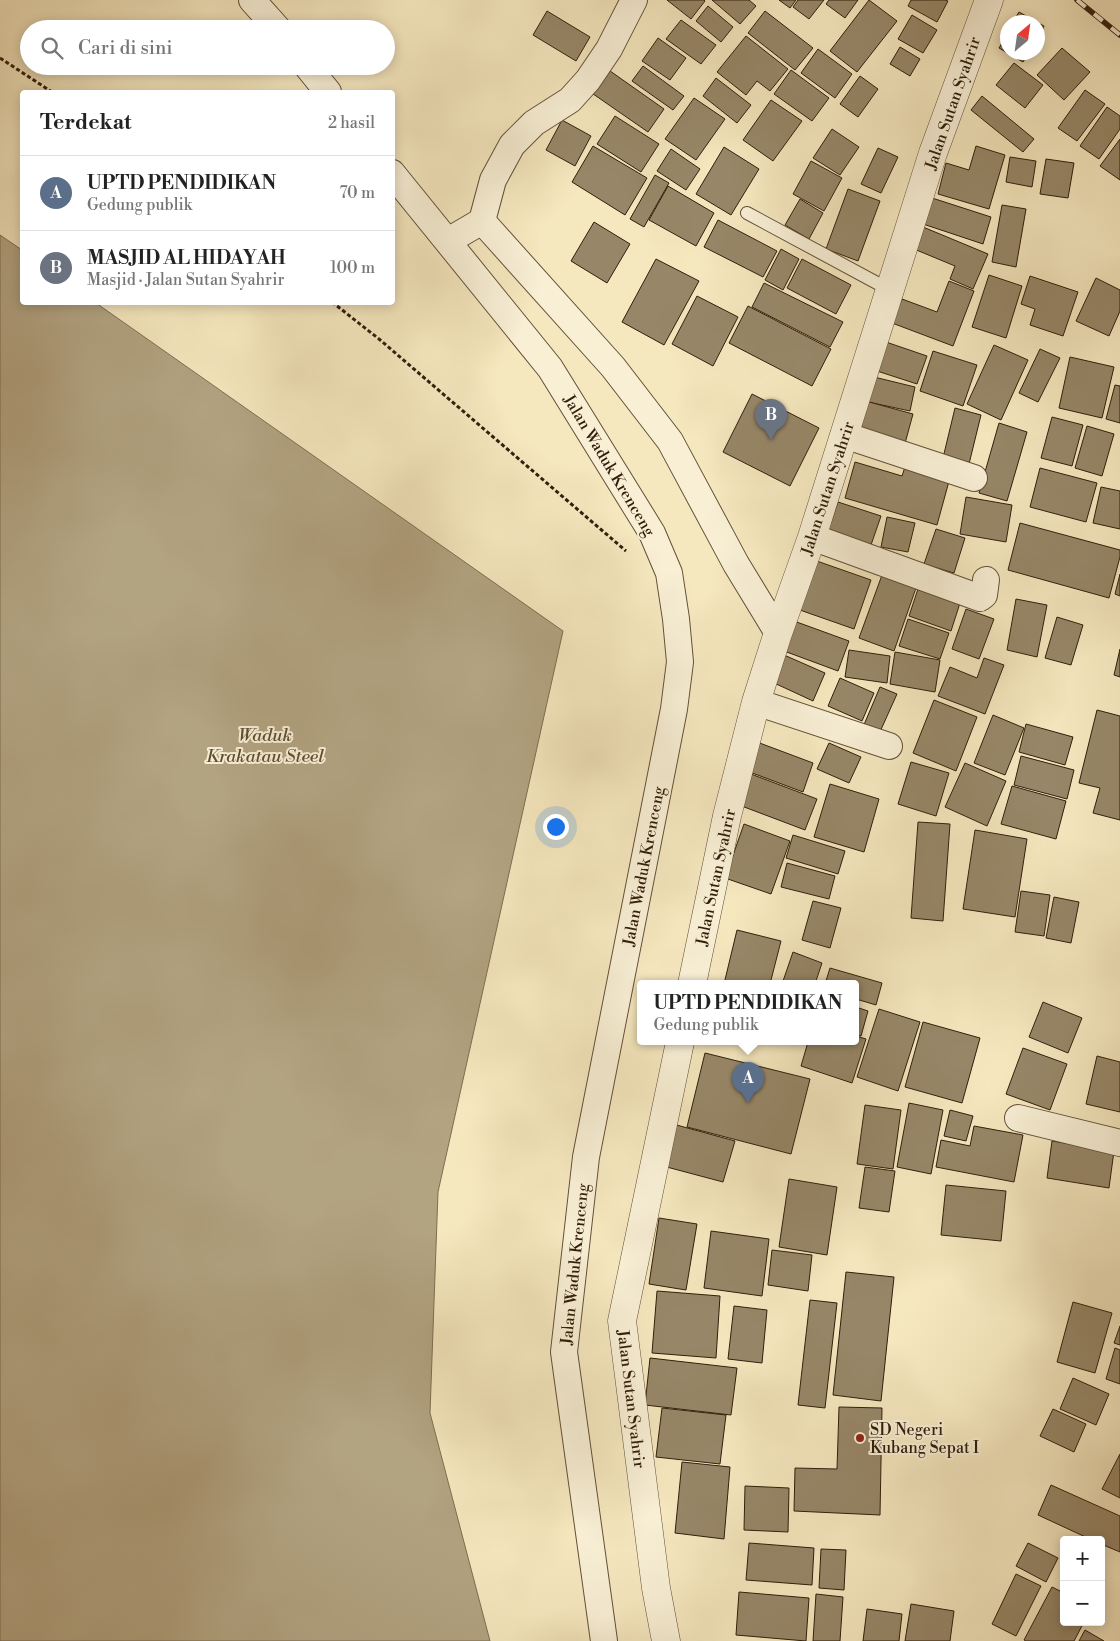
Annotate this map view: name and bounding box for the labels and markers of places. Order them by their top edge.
pin: B [755,399,787,440]
pin: A [732,1062,764,1103]
place label: SD Negeri Kubang Sepat I [870,1420,979,1458]
marker: SD Negeri Kubang Sepat I [854,1432,866,1444]

